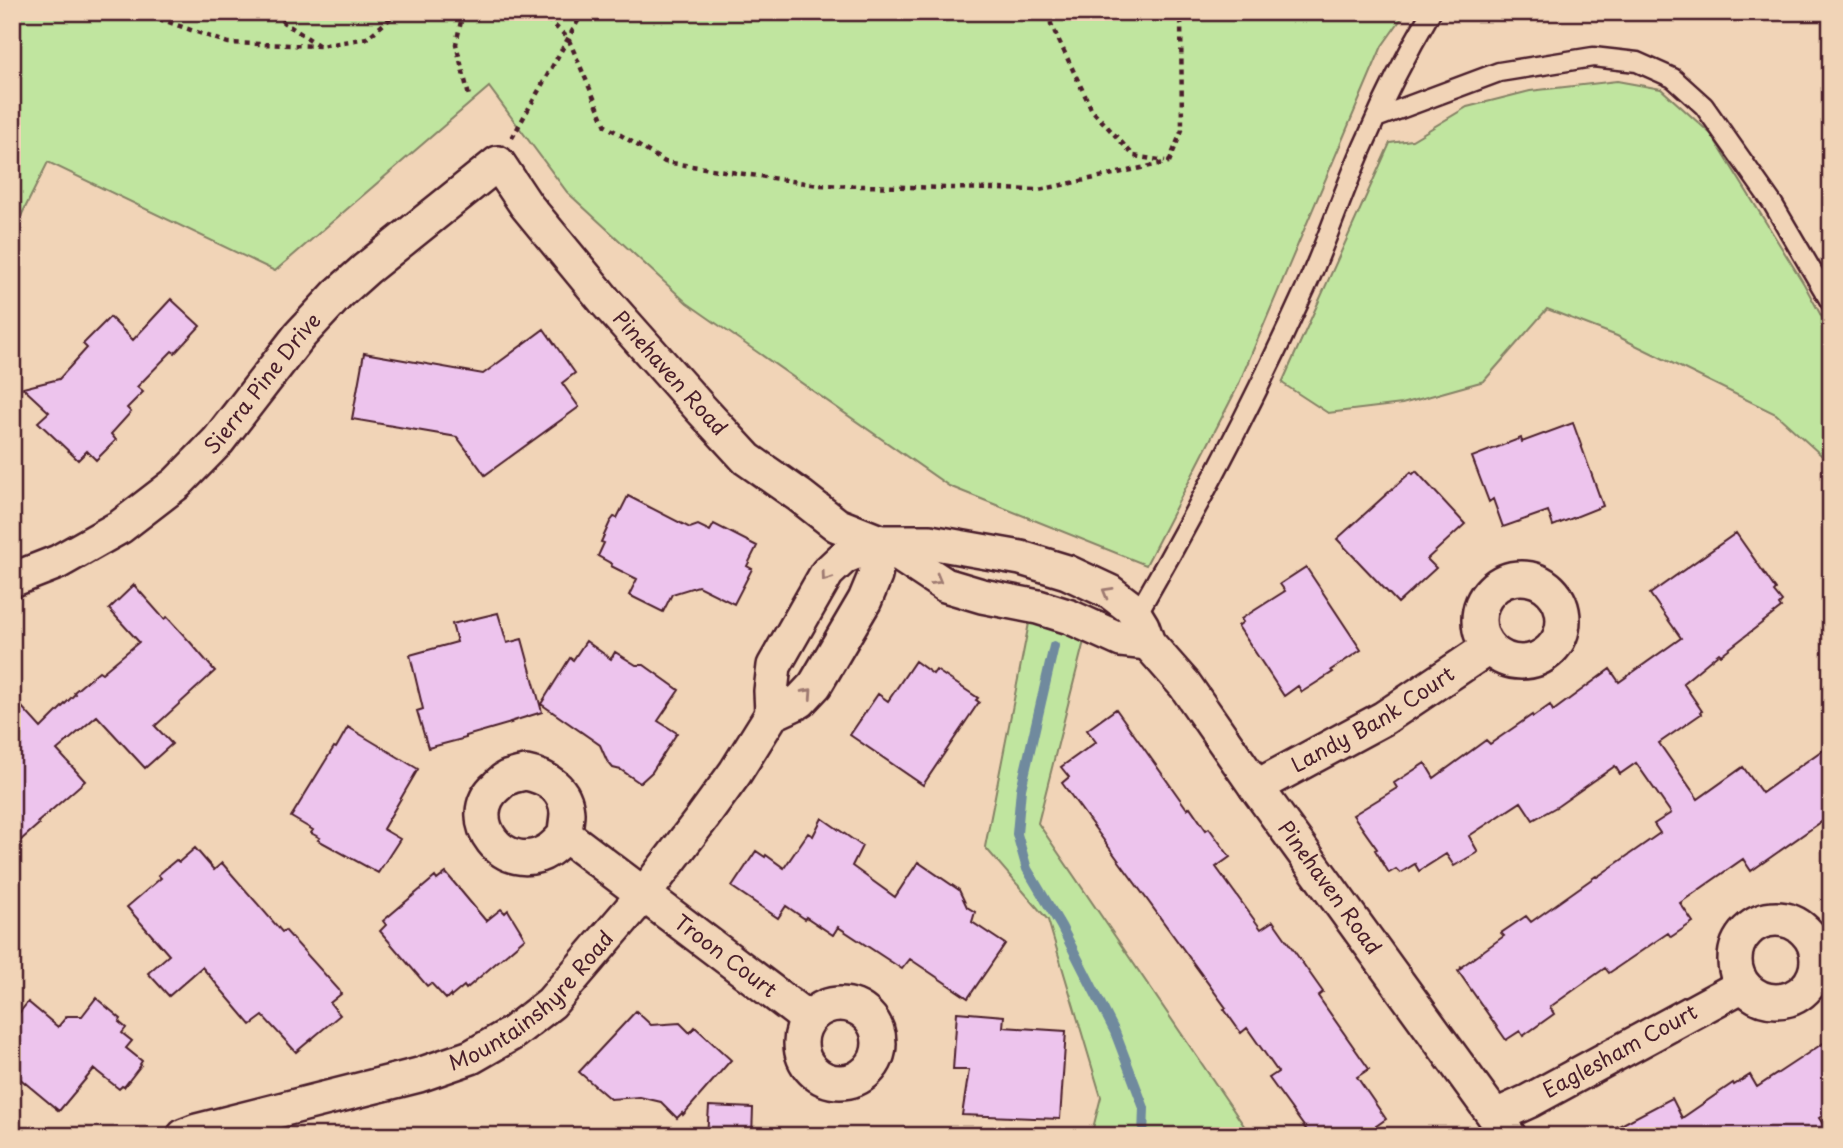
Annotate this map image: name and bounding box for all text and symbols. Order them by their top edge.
street label: Pinehaven Road [606,302,736,442]
street label: Sierra Pine Drive [195,304,327,461]
one-way arrow [822,569,834,582]
one-way arrow [930,572,943,585]
one-way arrow [1102,587,1115,600]
street label: Landy Bank Court [1285,657,1460,779]
one-way arrow [799,688,812,701]
street label: Pinehaven Road [1271,813,1390,960]
street label: Troon Court [668,905,785,1004]
street label: Mountainshyre Road [444,923,620,1078]
street label: Eaglesham Court [1536,995,1702,1105]

